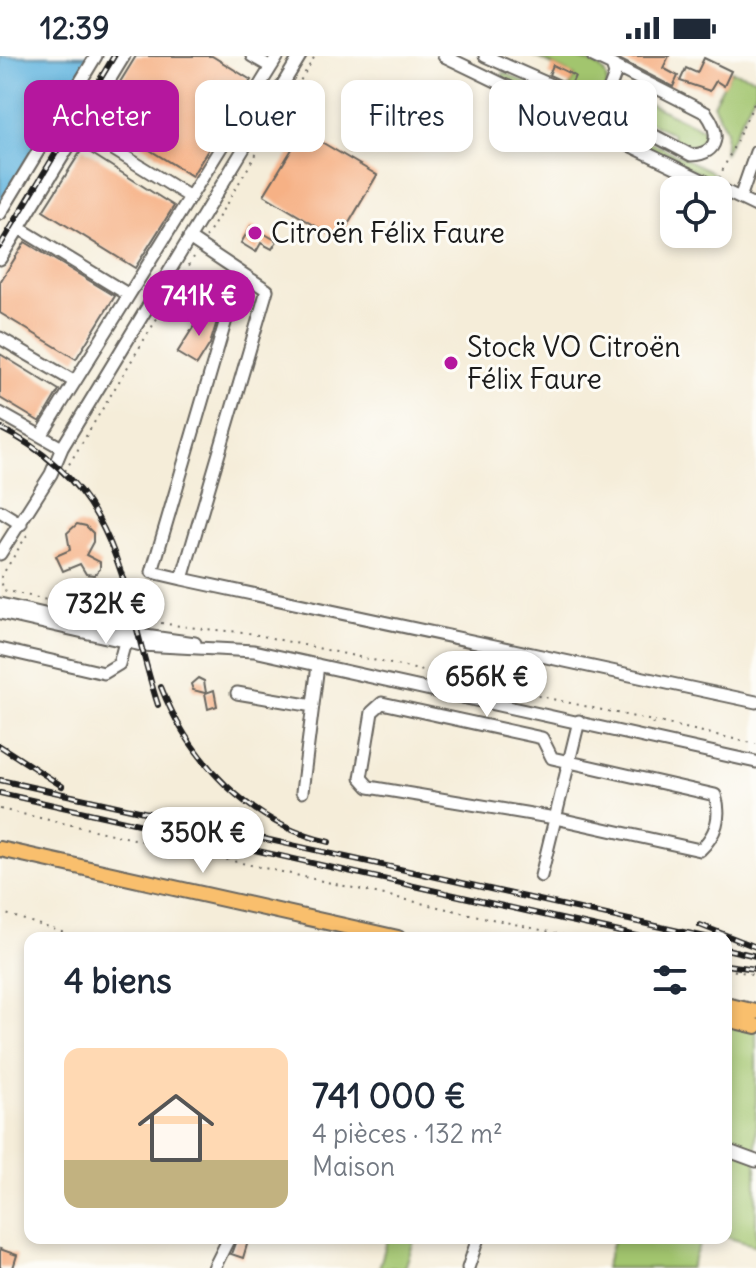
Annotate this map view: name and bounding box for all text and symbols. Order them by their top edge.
text: 12:39 [40,9,109,47]
chip: Acheter [24,80,179,152]
chip: Louer [195,80,325,152]
chip: Filtres [341,80,473,152]
chip: Nouveau [489,80,657,152]
map controls [660,176,732,248]
button: locate [660,176,732,248]
place label: Citroën Félix Faure [271,215,505,251]
marker: Citroën Félix Faure [246,224,264,242]
pin: 741K € [134,270,264,338]
text: 741K € [161,279,237,312]
place label: Stock VO Citroën Félix Faure [467,329,680,397]
marker: Stock VO Citroën Félix Faure [442,354,460,372]
pin: 732K € [41,578,171,646]
text: 732K € [66,587,146,620]
pin: 656K € [422,651,552,719]
text: 656K € [445,660,529,693]
pin: 350K € [138,807,268,875]
text: 350K € [160,816,246,849]
icon: filters [648,958,692,1002]
text: 4 biens [64,959,172,1002]
text: 741 000 € [312,1074,466,1117]
icon: home [128,1080,224,1176]
text: 4 pièces · 132 m² [312,1117,503,1150]
text: Maison [312,1150,395,1183]

